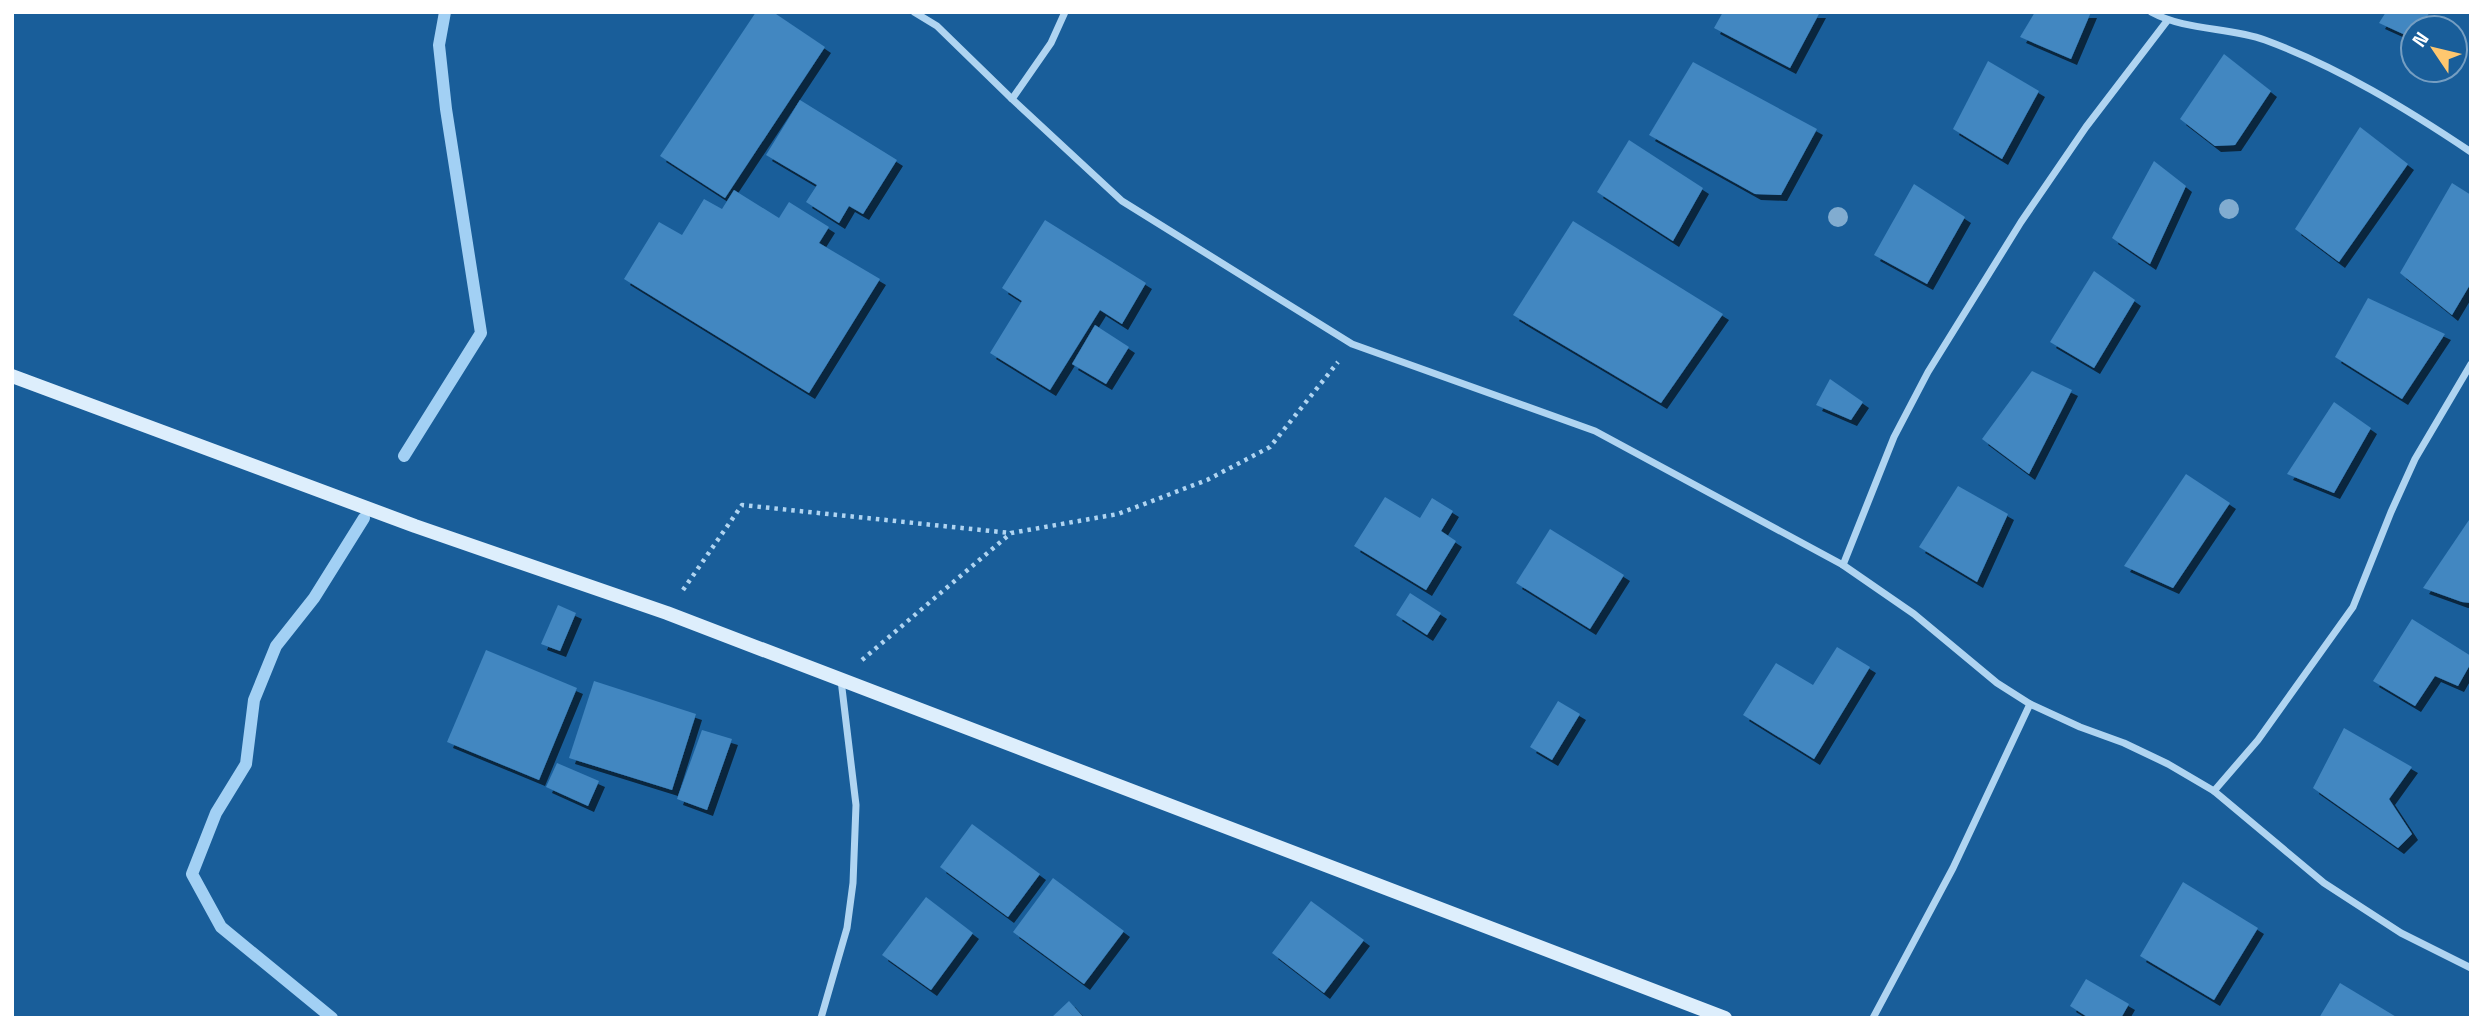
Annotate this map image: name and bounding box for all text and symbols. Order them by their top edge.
north arrow [2399,14,2469,84]
text: N [2407,27,2434,52]

